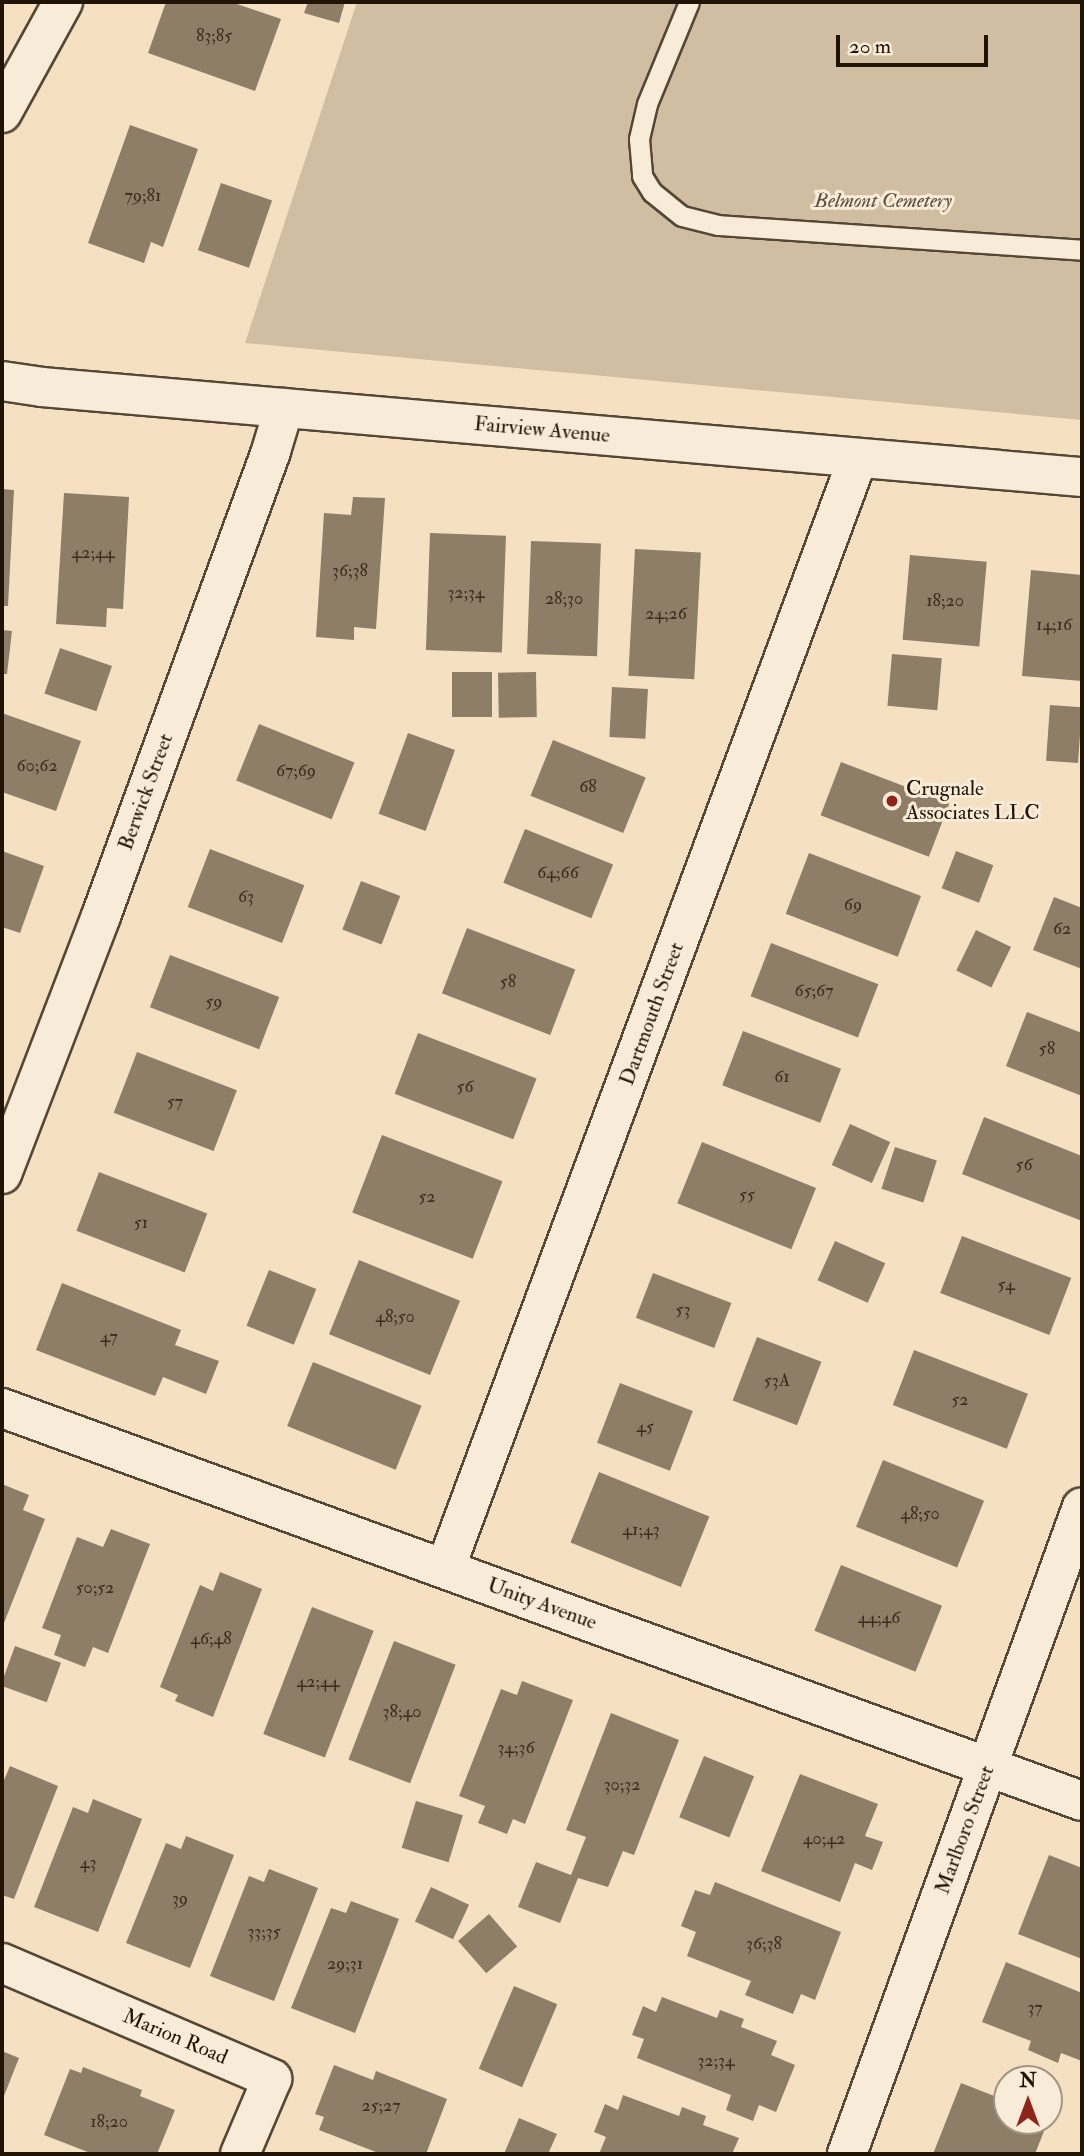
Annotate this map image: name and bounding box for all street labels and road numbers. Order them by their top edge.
street label: Fairview Avenue [473,412,611,448]
street label: Berwick Street [113,730,179,854]
street label: Dartmouth Street [614,939,690,1089]
street label: Unity Avenue [484,1573,600,1635]
street label: Marlboro Street [930,1762,1000,1898]
street label: Marion Road [119,2004,231,2070]

